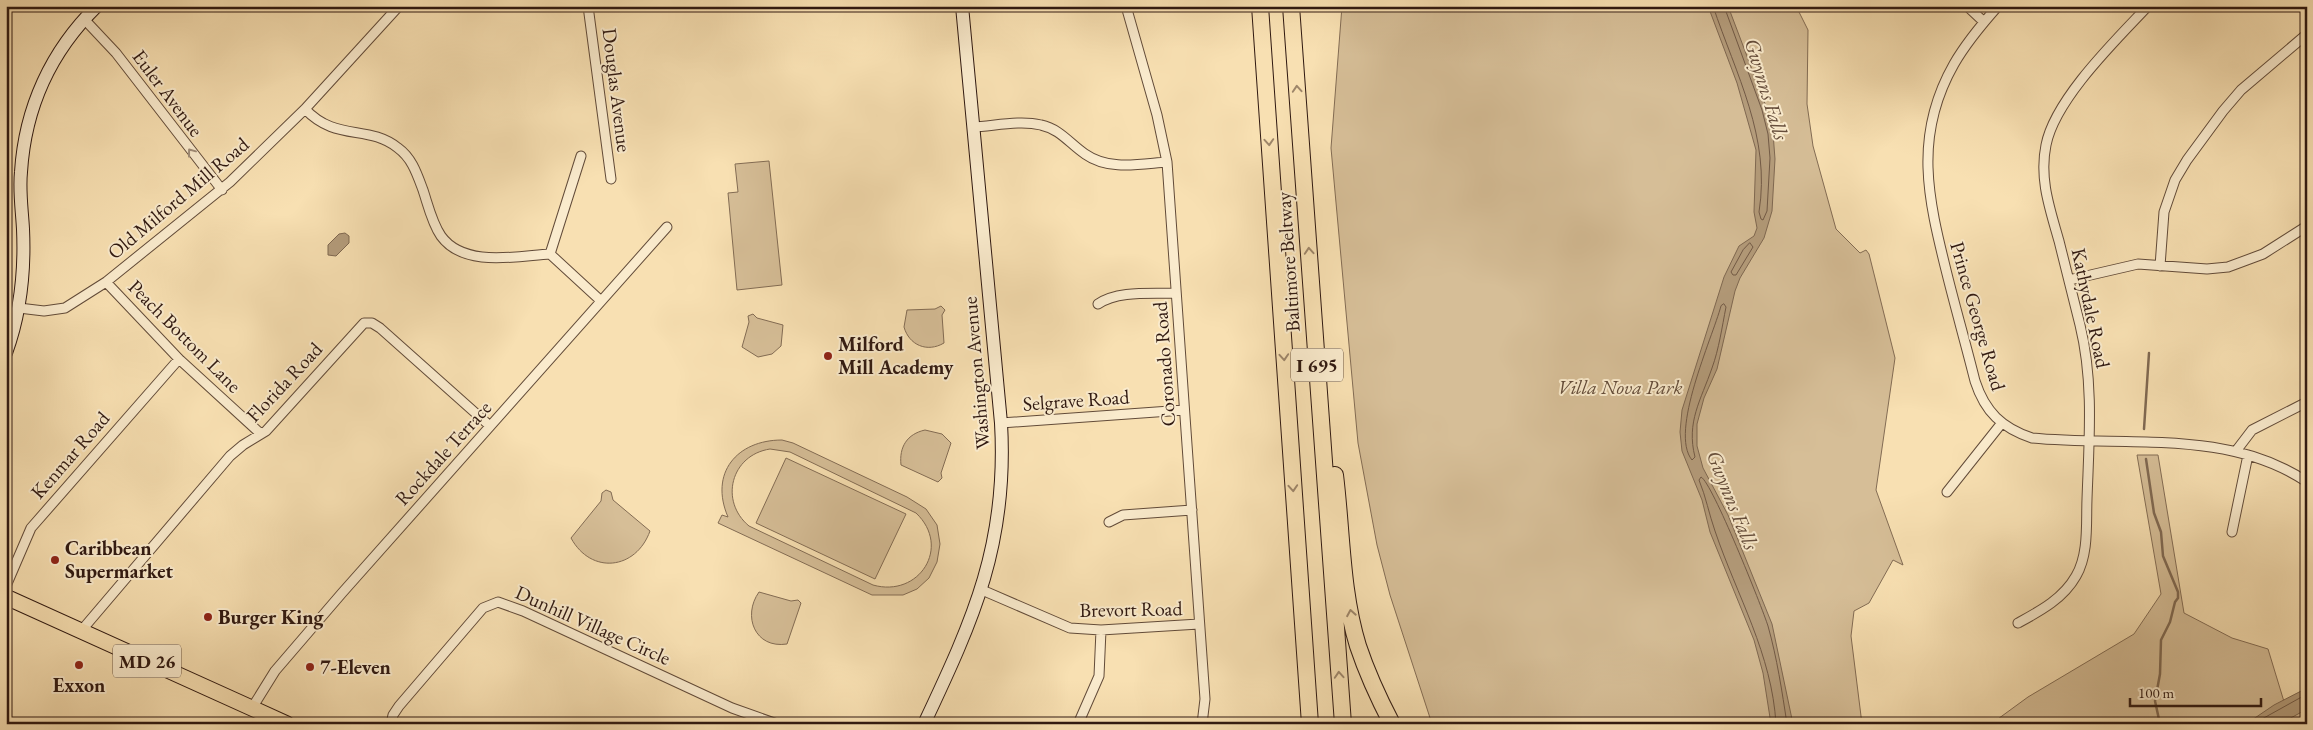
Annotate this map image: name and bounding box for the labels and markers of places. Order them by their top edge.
place label: Milford Mill Academy [838,331,954,380]
marker: Milford Mill Academy [822,350,834,362]
place label: Caribbean Supermarket [65,535,174,584]
marker: Caribbean Supermarket [49,554,61,566]
place label: Burger King [218,604,324,630]
marker: Burger King [202,611,214,623]
place label: 7-Eleven [320,654,391,680]
marker: Exxon [73,659,85,671]
marker: 7-Eleven [304,661,316,673]
place label: Exxon [53,672,105,698]

